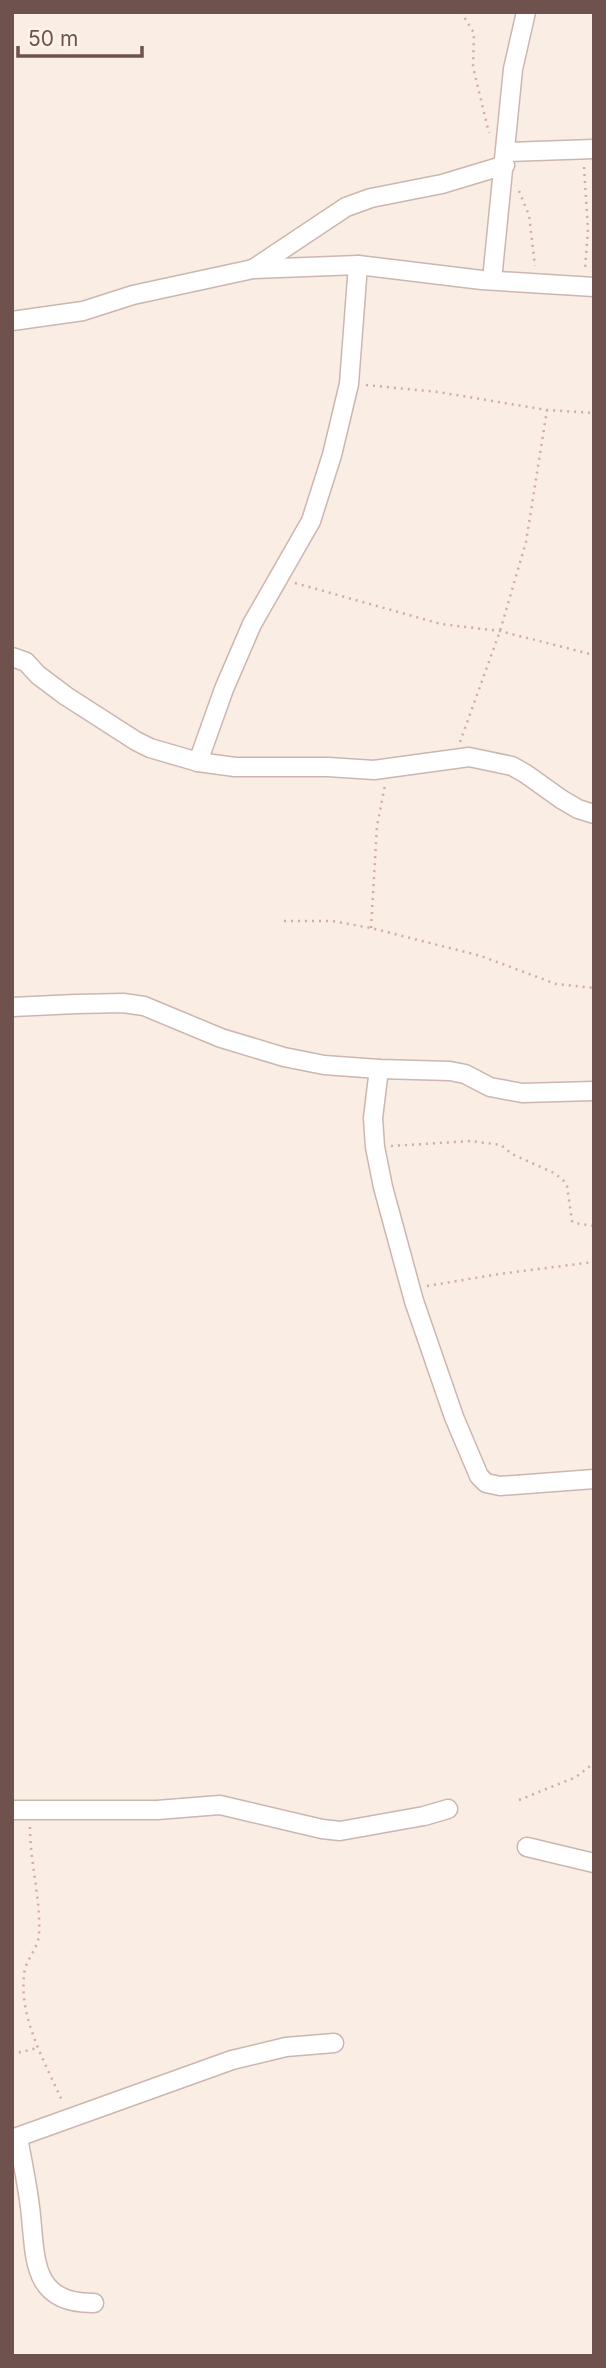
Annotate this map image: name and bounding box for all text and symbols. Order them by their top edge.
scale bar [18,14,142,58]
text: 50 m [28,26,78,51]

